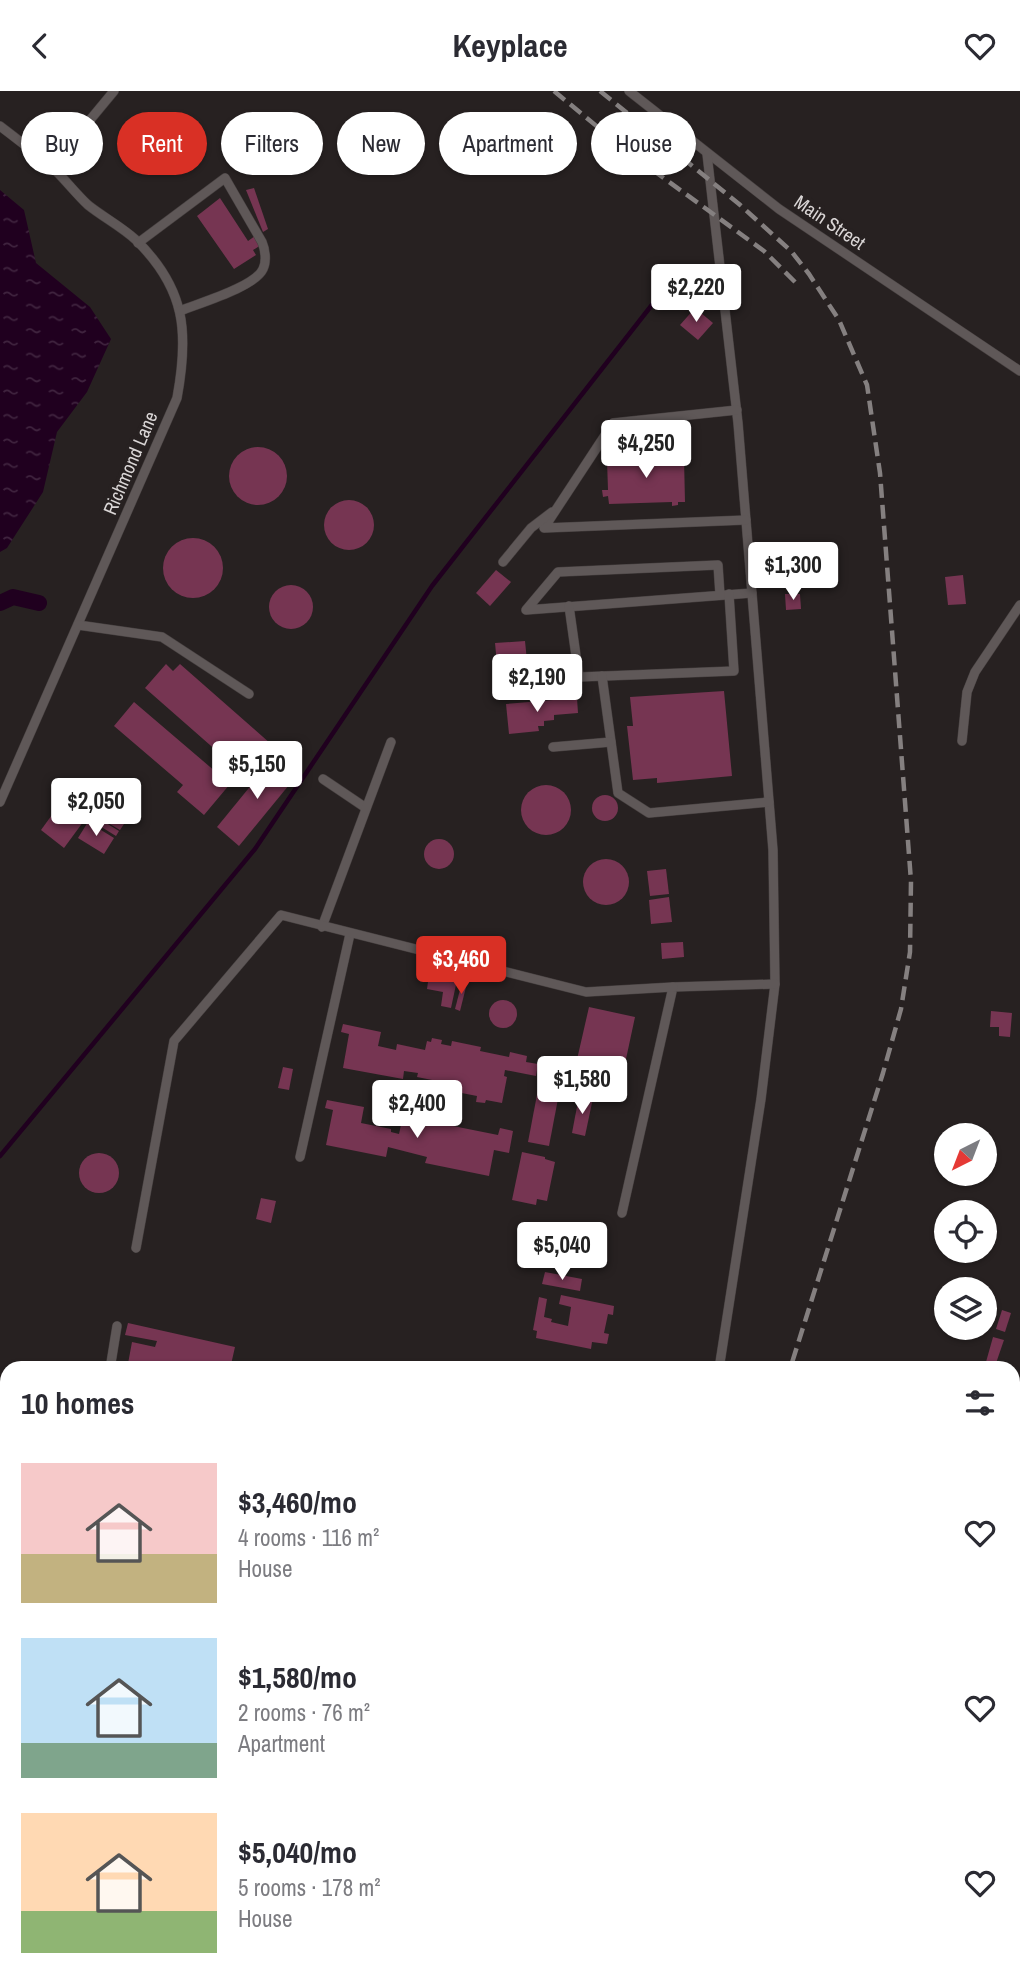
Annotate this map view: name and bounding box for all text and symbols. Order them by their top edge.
text: Keyplace [452,24,568,67]
icon: back [21,27,59,65]
icon: heart [961,27,999,65]
chip: Buy [21,112,103,175]
chip: Rent [117,112,207,175]
chip: Filters [221,112,323,175]
chip: New [337,112,425,175]
chip: Apartment [439,112,577,175]
chip: House [591,112,696,175]
street label: Main Street [789,189,871,256]
pin: $2,220 [639,265,753,324]
text: $2,220 [667,271,725,302]
street label: Richmond Lane [97,407,163,519]
pin: $4,250 [589,421,703,480]
text: $4,250 [617,427,675,458]
pin: $1,300 [736,543,850,602]
text: $1,300 [764,549,822,580]
pin: $2,190 [480,655,594,714]
text: $2,190 [508,661,566,692]
pin: $5,150 [200,741,314,801]
text: $5,150 [228,748,286,779]
pin: $2,050 [39,779,153,838]
text: $2,050 [67,785,125,816]
pin: $3,460 [404,937,518,996]
text: $3,460 [432,943,490,974]
pin: $1,580 [525,1056,639,1116]
text: $1,580 [553,1063,611,1094]
pin: $2,400 [360,1081,474,1140]
text: $2,400 [388,1087,446,1118]
north arrow [934,1123,998,1187]
map controls [934,1123,997,1340]
button: locate [934,1200,997,1263]
pin: $5,040 [505,1223,619,1282]
text: $5,040 [533,1229,591,1260]
button: layers [934,1277,997,1340]
text: 10 homes [21,1383,135,1423]
icon: filters [961,1384,999,1422]
text: $3,460/mo [238,1482,357,1522]
icon: home [77,1491,161,1575]
icon: heart [961,1514,999,1552]
text: 4 rooms · 116 m² [238,1522,379,1553]
text: House [238,1553,293,1584]
text: $1,580/mo [238,1657,357,1697]
icon: home [77,1666,161,1750]
icon: heart [961,1689,999,1727]
text: 2 rooms · 76 m² [238,1697,370,1728]
text: Apartment [238,1728,325,1759]
text: $5,040/mo [238,1832,357,1872]
icon: home [77,1841,161,1925]
icon: heart [961,1864,999,1902]
text: 5 rooms · 178 m² [238,1872,381,1903]
text: House [238,1903,293,1934]

